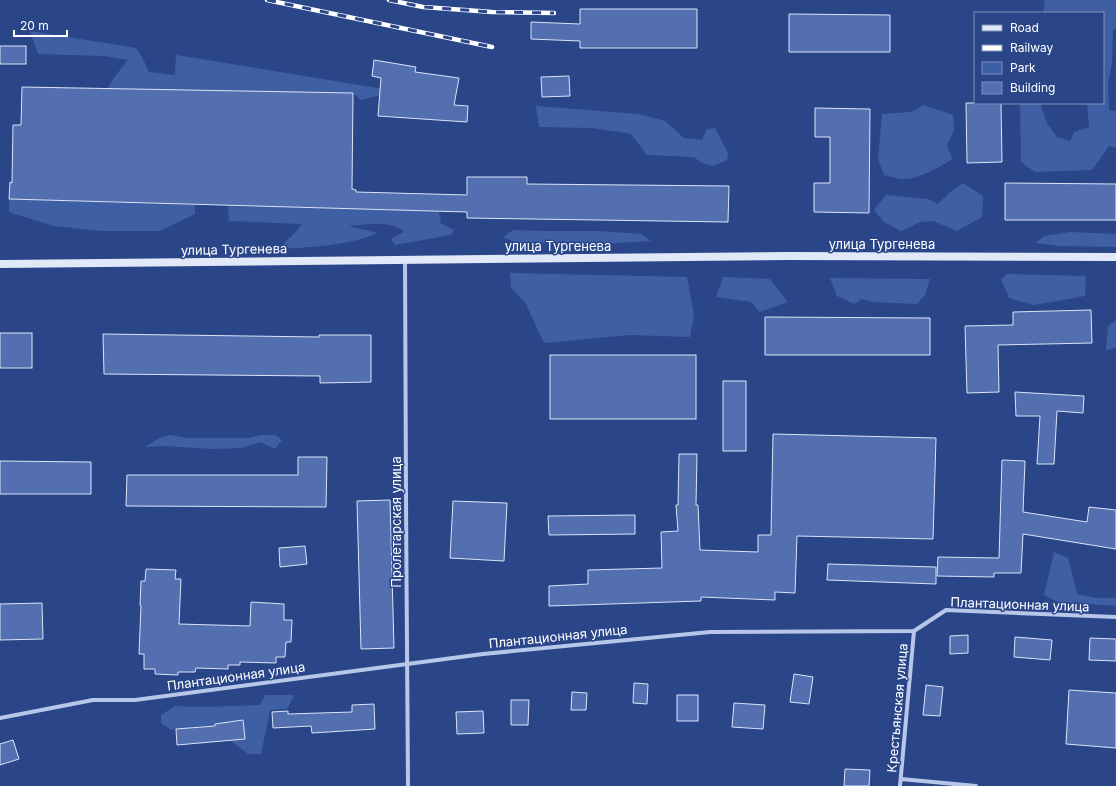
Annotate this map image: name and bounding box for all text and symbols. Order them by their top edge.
scale bar [14,12,67,38]
legend [974,12,1104,104]
text: 20 m [20,18,49,33]
text: Road [1010,20,1039,35]
text: Railway [1010,40,1054,55]
text: Park [1010,60,1036,75]
text: Building [1010,80,1055,95]
street label: улица Тургенева [829,236,935,252]
street label: улица Тургенева [505,238,611,254]
street label: улица Тургенева [181,240,287,258]
street label: Пролетарская улица [388,456,404,588]
street label: Плантационная улица [950,594,1090,614]
street label: Плантационная улица [488,621,628,651]
street label: Крестьянская улица [883,643,911,773]
street label: Плантационная улица [166,658,306,694]

